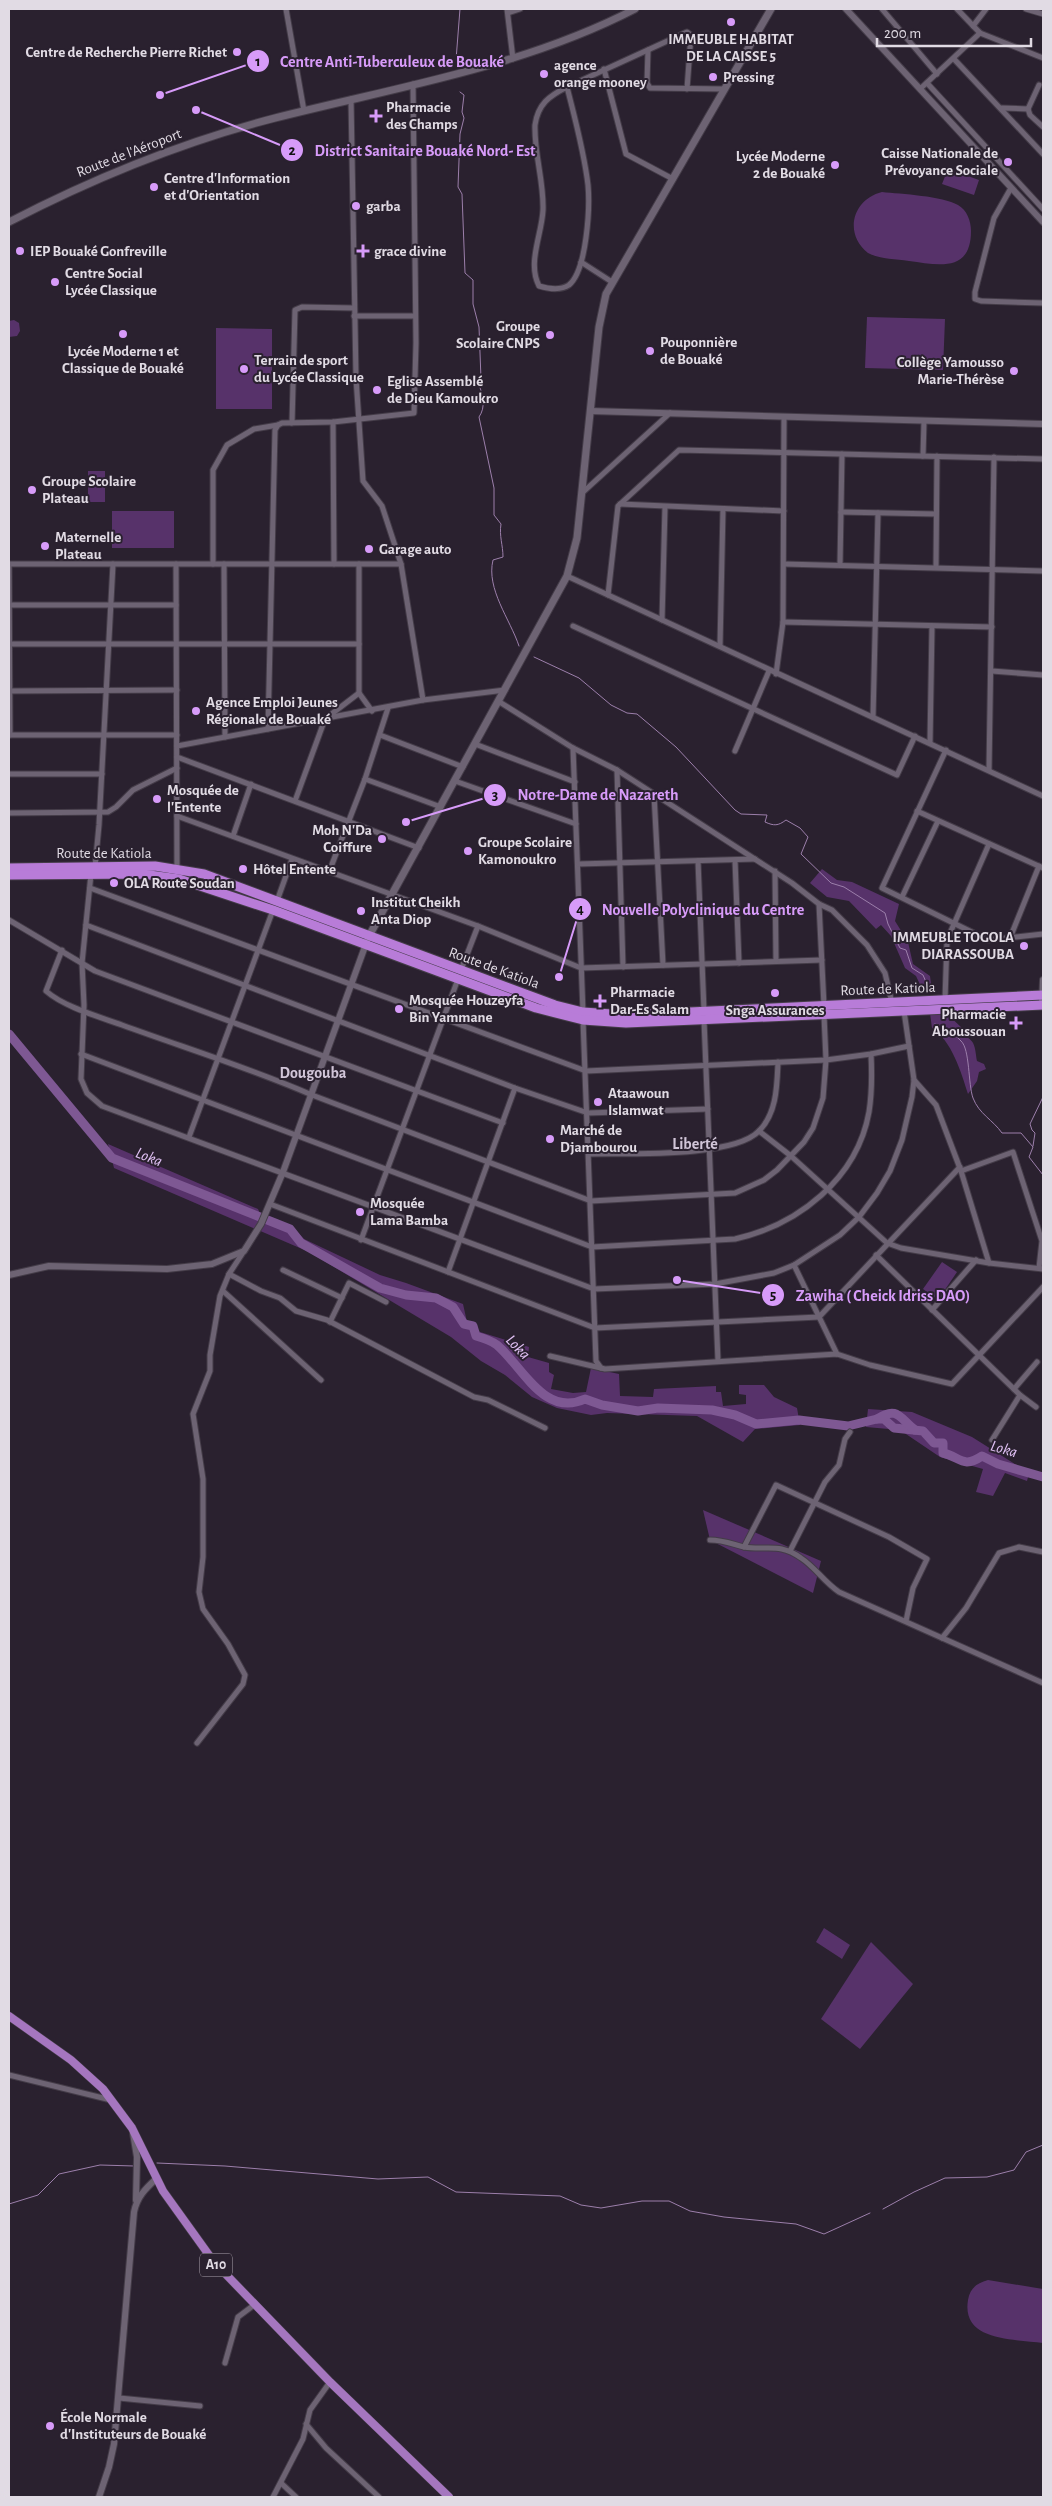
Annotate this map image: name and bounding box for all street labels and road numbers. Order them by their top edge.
street label: Route de l'Aéroport [74,126,184,180]
street label: Route de Katiola [56,846,152,861]
street label: Route de Katiola [447,945,541,991]
street label: Route de Katiola [840,980,936,998]
road number: A10 [200,2254,232,2276]

